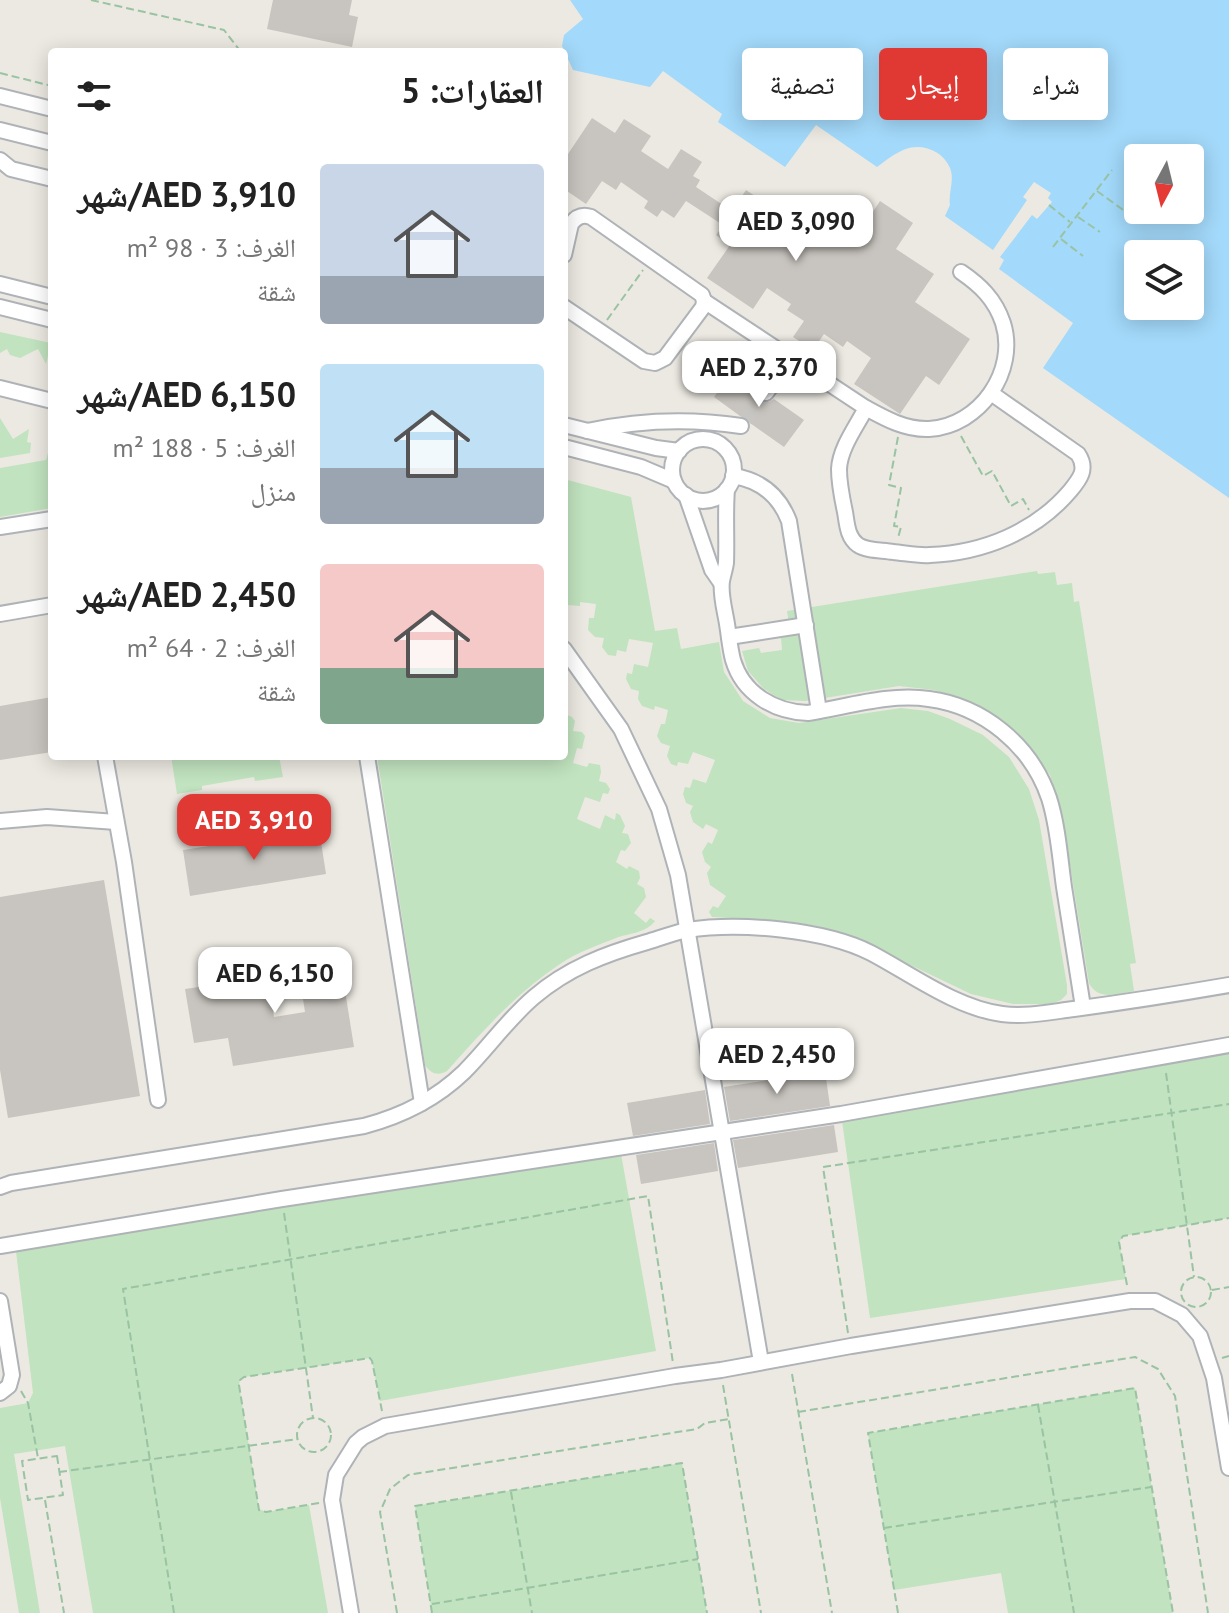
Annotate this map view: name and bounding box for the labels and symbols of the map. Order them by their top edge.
north arrow [1124,144,1204,224]
pin: AED 3,090 [704,195,888,263]
pin: AED 2,370 [667,341,851,409]
pin: AED 3,910 [162,794,346,862]
pin: AED 6,150 [183,947,367,1015]
pin: AED 2,450 [685,1028,869,1096]

